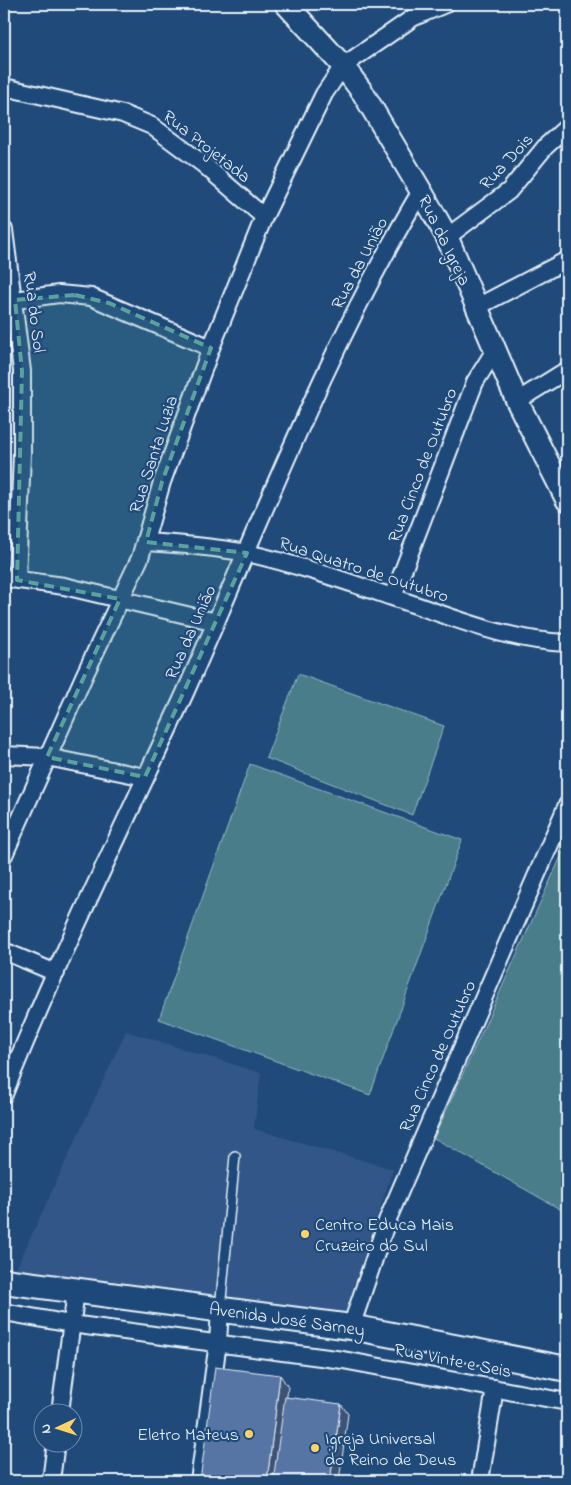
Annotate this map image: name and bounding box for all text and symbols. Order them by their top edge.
street label: Rua Projetada [156,105,255,190]
street label: Rua Dois [474,128,541,197]
street label: Rua da Igreja [409,191,476,291]
street label: Rua da União [326,213,396,315]
street label: Rua do Sol [15,270,51,354]
street label: Rua Cinco de Outubro [382,385,465,547]
street label: Rua Santa Luzia [124,392,186,517]
street label: Rua Quatro de Outubro [275,531,452,611]
street label: Rua da União [159,582,224,684]
street label: Rua Cinco de Outubro [394,977,484,1137]
place label: Centro Educa Mais Cruzeiro do Sul [315,1213,454,1260]
marker: Centro Educa Mais Cruzeiro do Sul [299,1228,311,1240]
street label: Avenida José Sarney [207,1297,366,1345]
street label: Rua Vinte e Seis [392,1338,514,1386]
north arrow [32,1402,82,1452]
text: N [36,1423,57,1434]
place label: Eletro Mateus [137,1423,239,1449]
place label: Igreja Universal do Reino de Deus [325,1427,456,1474]
marker: Eletro Mateus [243,1428,255,1440]
marker: Igreja Universal do Reino de Deus [309,1442,321,1454]

